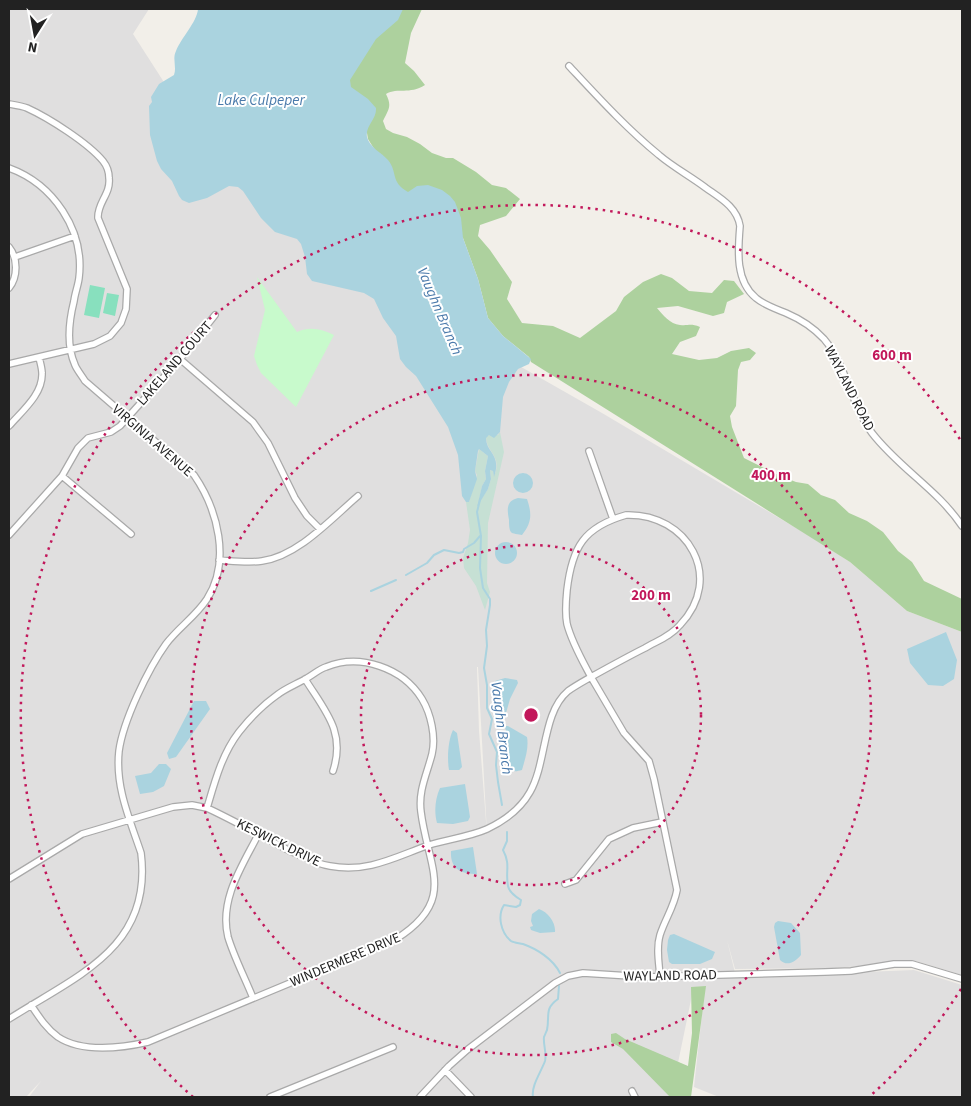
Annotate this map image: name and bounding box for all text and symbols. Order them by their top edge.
north arrow [10,10,60,60]
text: N [26,36,39,57]
water label: Lake Culpeper [217,90,305,111]
water label: Vaughn Branch [412,264,468,358]
street label: LAKELAND COURT [132,317,217,410]
street label: WAYLAND ROAD [819,342,879,435]
text: 600 m [872,345,912,366]
street label: VIRGINIA AVENUE [107,400,197,482]
text: 400 m [751,465,791,486]
text: 200 m [631,585,671,606]
water label: Vaughn Branch [485,680,518,776]
centre of rings [522,706,540,724]
street label: KESWICK DRIVE [233,814,324,872]
street label: WINDERMERE DRIVE [287,928,404,992]
street label: WAYLAND ROAD [623,965,717,987]

